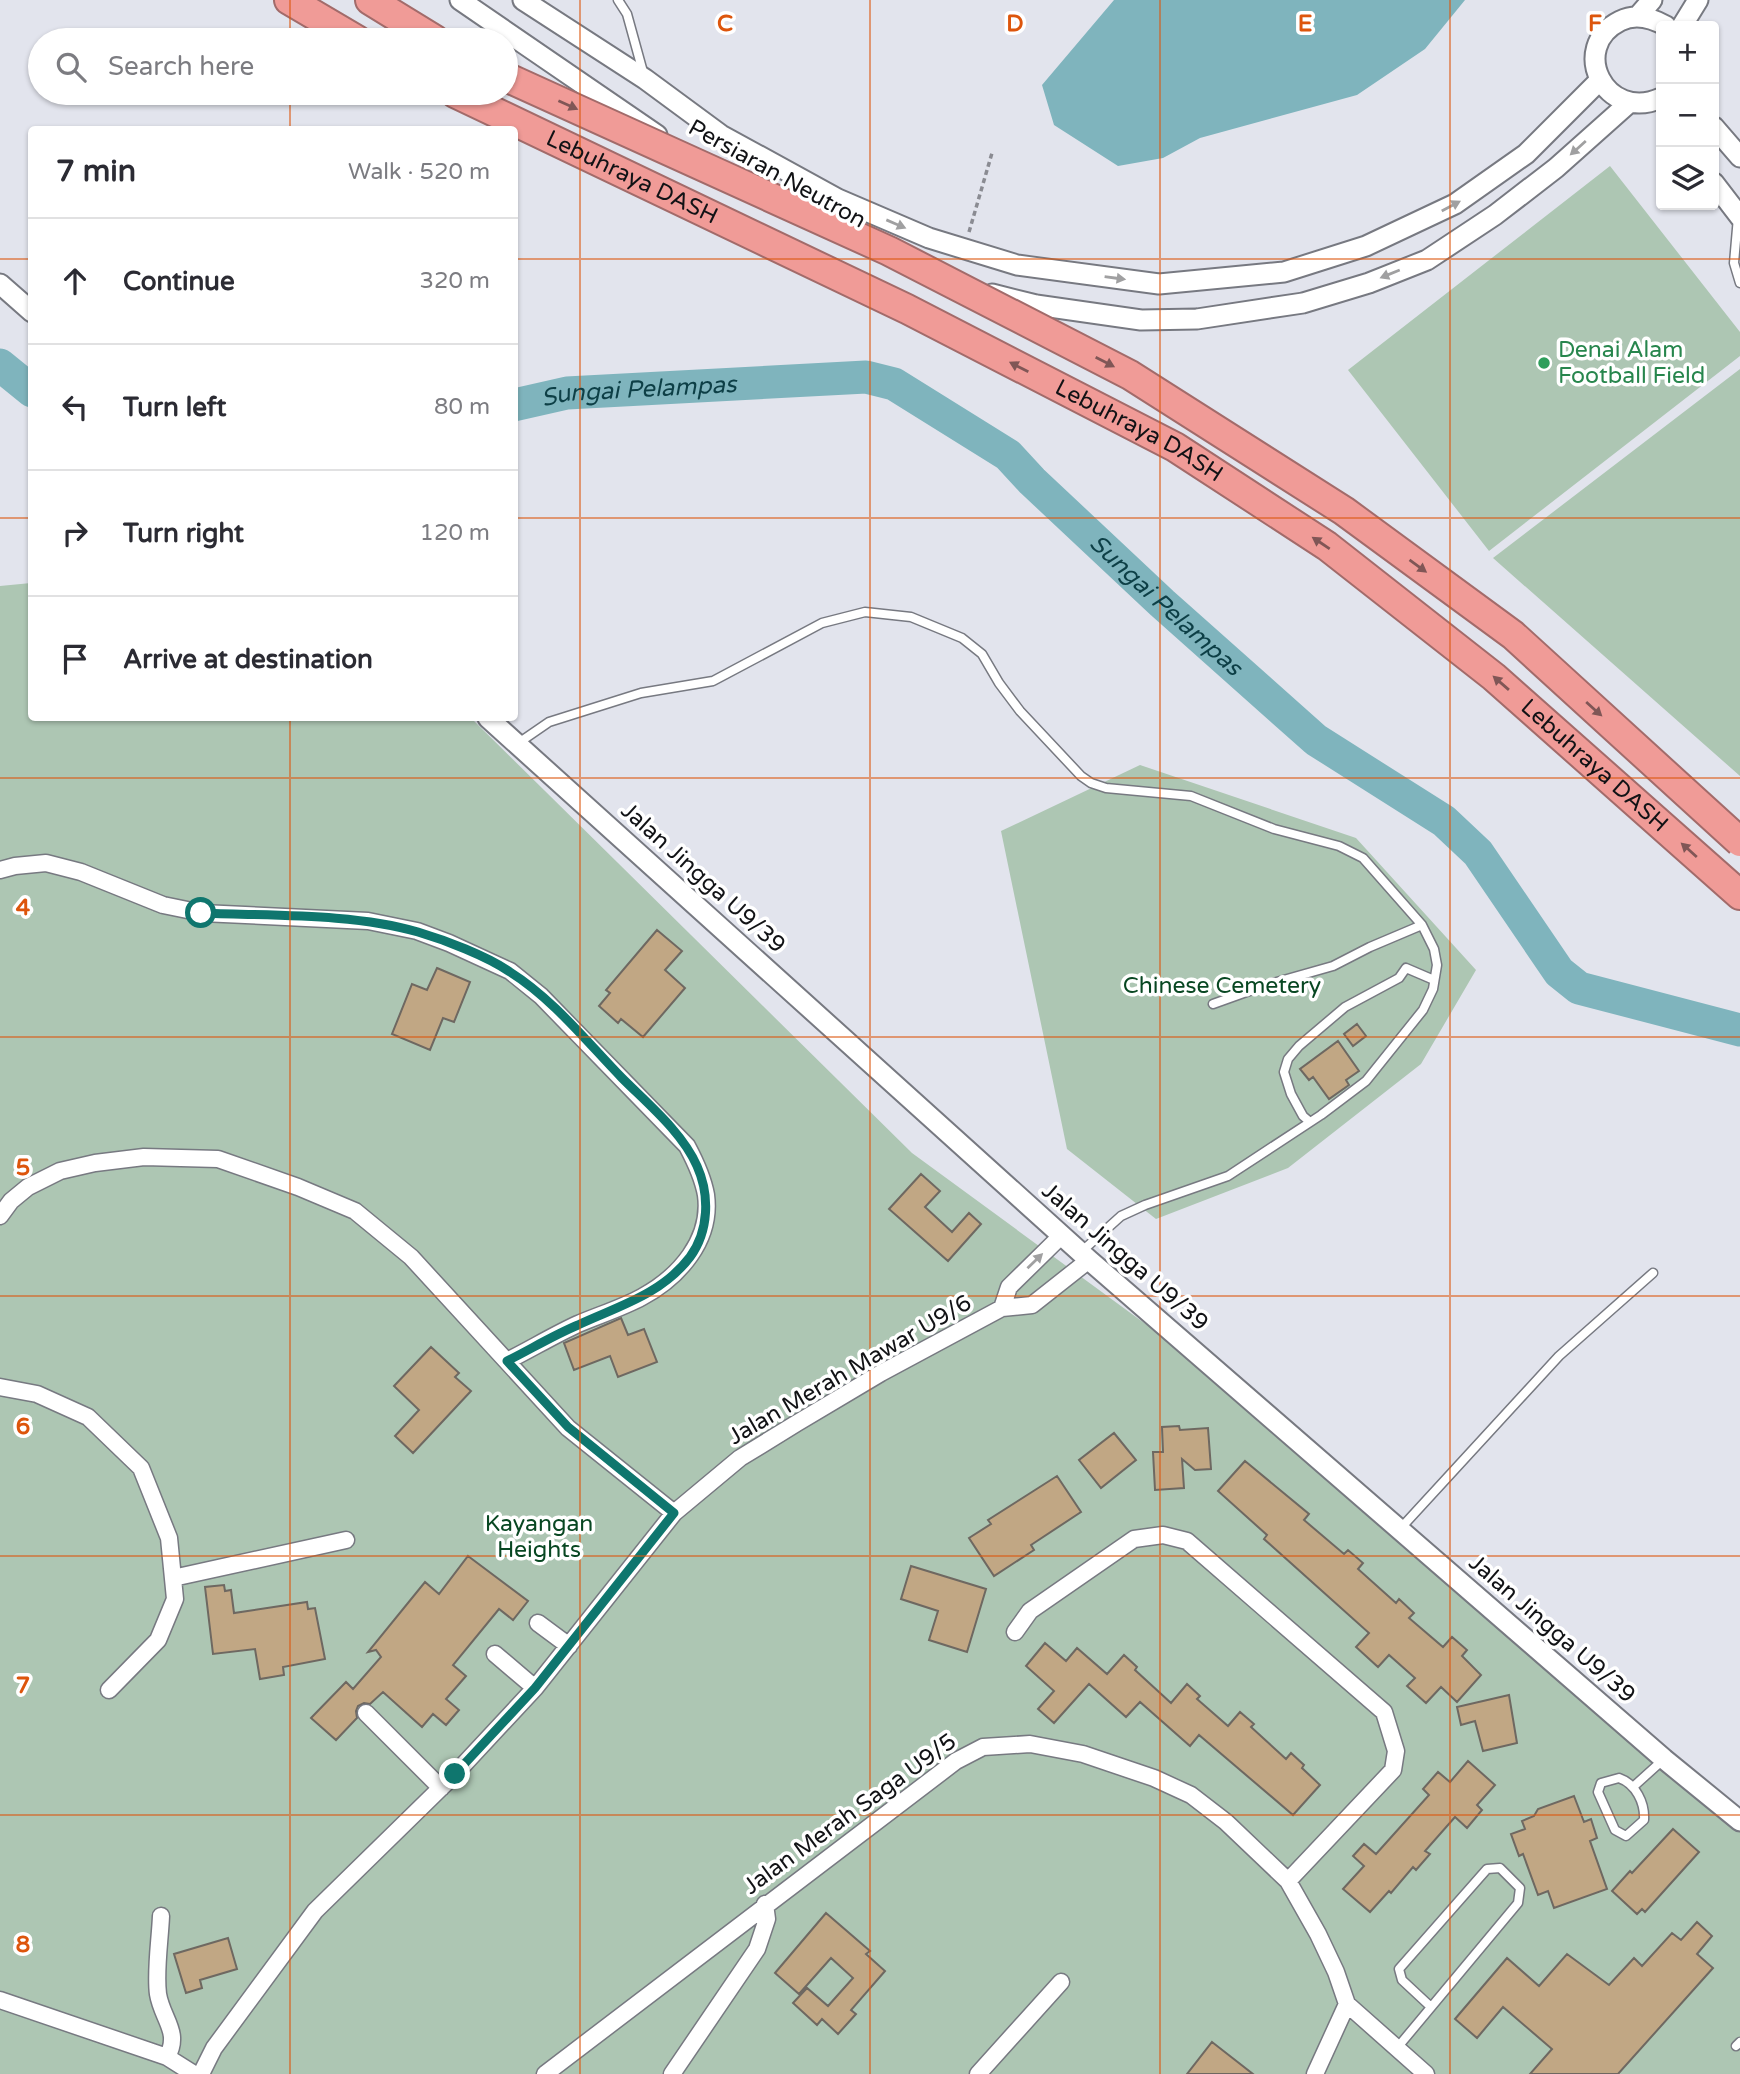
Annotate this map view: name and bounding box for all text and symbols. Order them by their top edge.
text: C [717,10,733,38]
text: D [1006,10,1024,38]
text: E [1298,10,1312,38]
text: F [1588,10,1602,38]
map controls [1656,21,1719,210]
button: + [1656,21,1719,84]
search box [28,28,518,105]
icon: search [52,48,90,86]
text: Search here [108,51,254,82]
button: − [1656,84,1719,147]
one-way arrow [558,99,578,111]
street label: Persiaran Neutron [683,114,871,234]
street label: Lebuhraya DASH [541,125,722,230]
one-way arrow [1569,140,1587,156]
button: layers [1656,147,1719,210]
text: 7 min [56,153,136,190]
text: Walk · 520 m [348,158,490,186]
one-way arrow [1441,200,1461,211]
one-way arrow [885,218,906,229]
icon: ahead [56,262,94,300]
text: Continue [123,266,235,297]
text: 320 m [420,267,490,295]
one-way arrow [1380,269,1401,280]
one-way arrow [1104,273,1126,284]
place label: Denai Alam Football Field [1558,336,1705,390]
one-way arrow [1095,355,1115,367]
marker: Denai Alam Football Field [1536,355,1552,371]
one-way arrow [1009,361,1029,373]
water label: Sungai Pelampas [538,369,739,413]
street label: Lebuhraya DASH [1050,374,1228,488]
icon: left [56,388,94,426]
text: Turn left [123,392,226,423]
text: 80 m [434,393,490,421]
icon: right [56,514,94,552]
text: Turn right [123,518,244,549]
text: 120 m [420,519,490,547]
water label: Sungai Pelampas [1084,528,1249,683]
one-way arrow [1312,536,1330,550]
one-way arrow [1409,558,1427,573]
icon: arrive [56,640,94,678]
text: Arrive at destination [123,644,373,675]
one-way arrow [1492,676,1509,691]
street label: Lebuhraya DASH [1515,693,1674,838]
one-way arrow [1585,701,1602,717]
street label: Jalan Jingga U9/39 [615,797,791,959]
one-way arrow [1680,842,1698,858]
text: 4 [16,894,31,922]
route start [185,897,216,928]
park label: Chinese Cemetery [1123,972,1321,1000]
text: 5 [16,1154,30,1182]
street label: Jalan Jingga U9/39 [1036,1177,1214,1337]
one-way arrow [1027,1253,1043,1270]
street label: Jalan Merah Mawar U9/6 [723,1289,977,1451]
text: 6 [16,1413,30,1441]
park label: Kayangan Heights [485,1510,593,1564]
street label: Jalan Jingga U9/39 [1463,1549,1641,1709]
text: 7 [16,1672,30,1700]
street label: Jalan Merah Saga U9/5 [738,1727,962,1901]
route end [439,1758,470,1789]
text: 8 [16,1931,30,1959]

